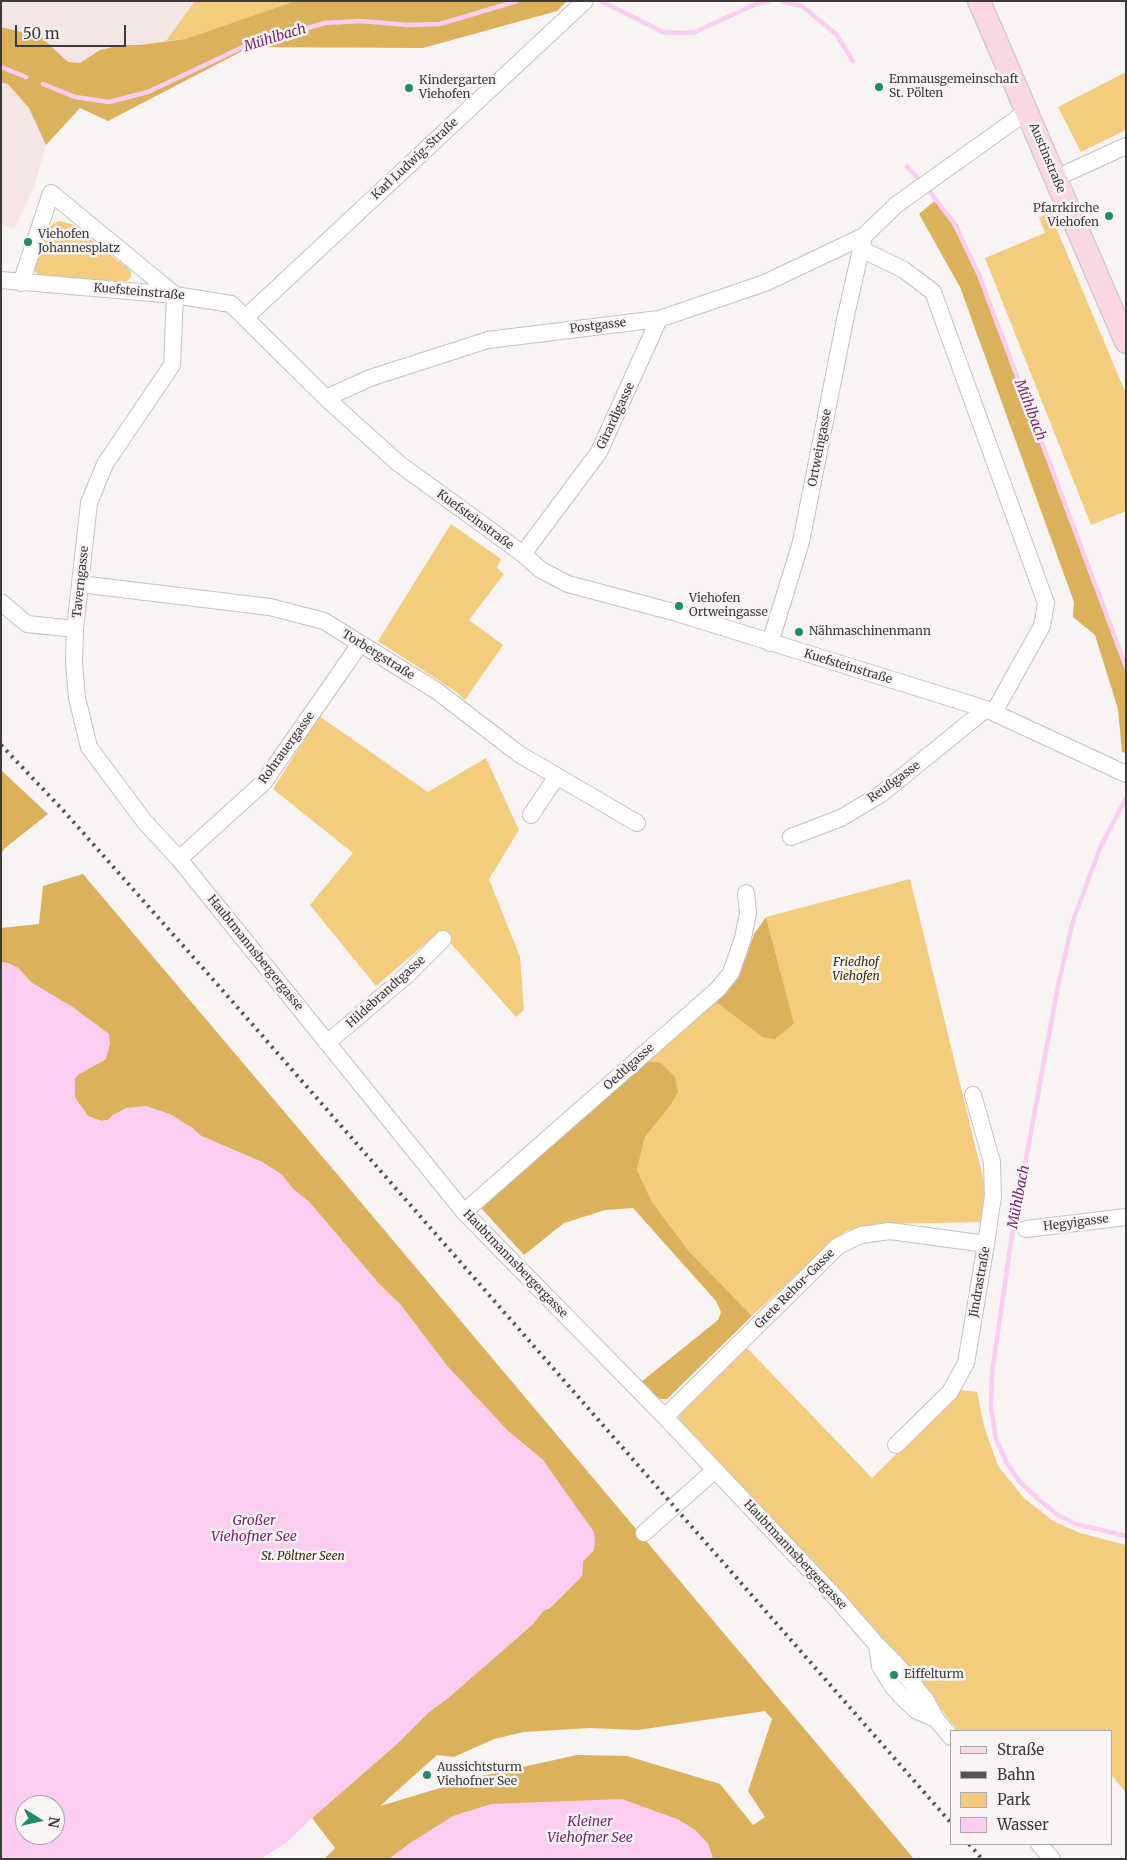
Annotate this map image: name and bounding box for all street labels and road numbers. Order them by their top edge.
street label: Karl Ludwig-Straße [369,115,461,203]
street label: Austinstraße [1026,121,1068,195]
street label: Kuefsteinstraße [93,281,185,303]
street label: Postgasse [569,315,627,337]
street label: Girardigasse [594,380,638,452]
street label: Ortweingasse [805,408,835,488]
street label: Kuefsteinstraße [434,487,516,553]
street label: Taverngasse [70,545,92,619]
street label: Torbergstraße [339,627,417,683]
street label: Kuefsteinstraße [802,647,894,687]
street label: Rohrauergasse [256,709,318,787]
street label: Reußgasse [865,758,923,806]
street label: Haubtmannsbergergasse [204,892,306,1014]
street label: Hildebrandtgasse [344,953,428,1031]
street label: Oedtlgasse [601,1041,657,1093]
street label: Haubtmannsbergergasse [460,1207,570,1321]
street label: Hegyigasse [1042,1212,1110,1234]
street label: Grete Rehor-Gasse [752,1246,838,1332]
street label: Jindrastraße [967,1246,993,1318]
street label: Haubtmannsbergergasse [740,1497,850,1613]

